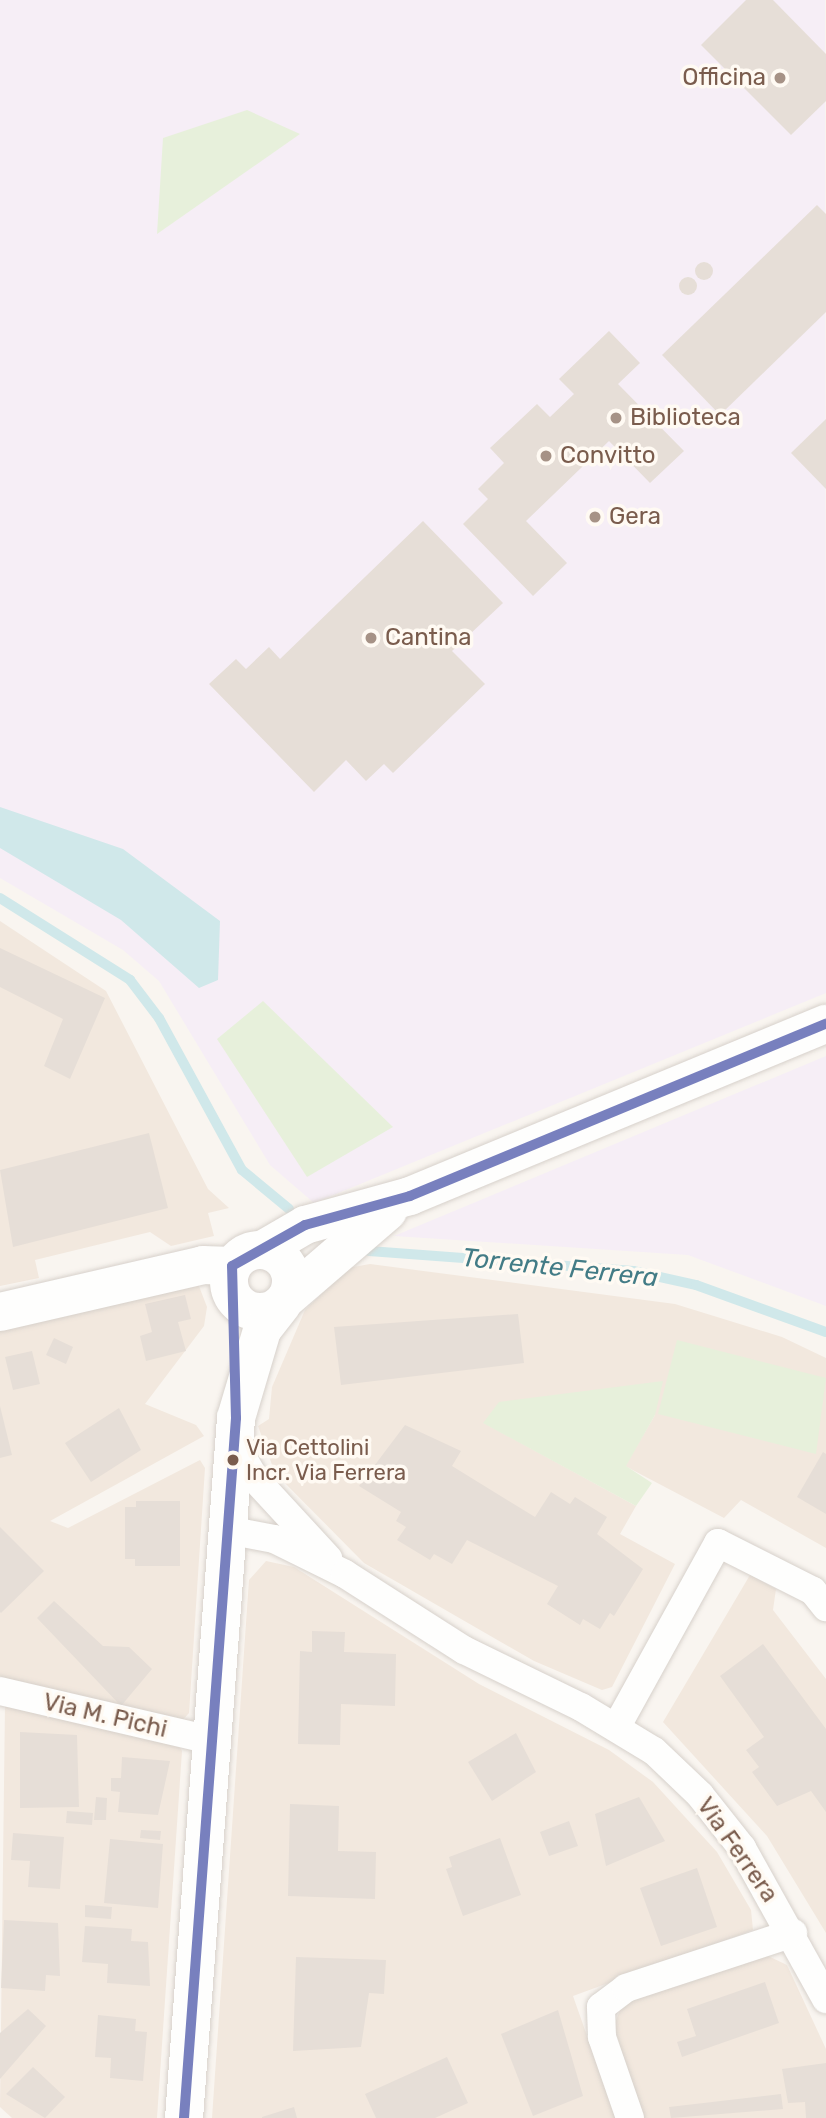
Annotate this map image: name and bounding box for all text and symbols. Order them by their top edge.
place label: Officina [682,64,766,92]
marker: Officina [772,70,788,86]
place label: Biblioteca [630,404,741,432]
marker: Biblioteca [608,410,624,426]
place label: Convitto [560,442,656,470]
marker: Convitto [538,448,554,464]
place label: Gera [609,503,661,531]
marker: Gera [587,509,603,525]
place label: Cantina [385,624,472,652]
marker: Cantina [363,630,379,646]
water label: Torrente Ferrera [460,1242,660,1294]
place label: Via Cettolini Incr. Via Ferrera [246,1434,407,1486]
marker: Via Cettolini Incr. Via Ferrera [226,1453,240,1467]
street label: Via M. Pichi [40,1688,170,1744]
street label: Via Ferrera [690,1792,784,1908]

